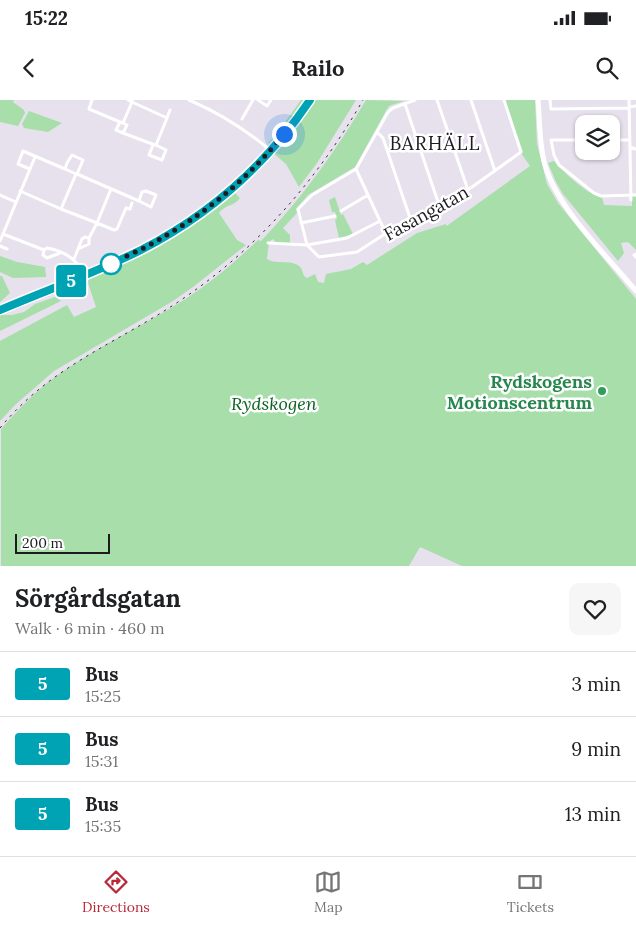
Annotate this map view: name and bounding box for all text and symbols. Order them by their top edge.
text: 15:22 [25,6,68,30]
icon: back [15,54,43,82]
text: Railo [291,54,345,82]
icon: search [593,54,621,82]
map controls [575,115,620,160]
button: layers [575,115,620,160]
your location [272,122,297,147]
district label: BARHÄLL [390,131,480,155]
street label: Fasangatan [380,180,472,246]
unlabelled marker [100,253,122,275]
line badge: 5 [55,265,87,297]
text: 5 [66,269,76,292]
place label: Rydskogens Motionscentrum [447,370,592,414]
marker: Rydskogens Motionscentrum [596,385,608,397]
park label: Rydskogen [231,392,317,415]
scale bar [15,531,110,554]
text: 200 m [22,534,63,552]
text: Sörgårdsgatan [15,583,181,614]
button: heart [569,583,621,635]
text: Walk · 6 min · 460 m [15,618,165,638]
text: Bus [85,662,118,686]
text: 5 [38,672,47,695]
text: 3 min [572,672,621,696]
text: 15:25 [85,686,121,706]
text: Bus [85,727,118,751]
text: 5 [38,737,47,760]
text: 9 min [571,737,621,761]
text: 15:31 [85,751,118,771]
text: Bus [85,792,118,816]
text: 5 [38,802,47,825]
text: 13 min [565,802,621,826]
text: 15:35 [85,816,121,836]
tab: Directions [82,868,150,916]
tab: Map [314,868,343,916]
tab: Tickets [507,868,554,916]

